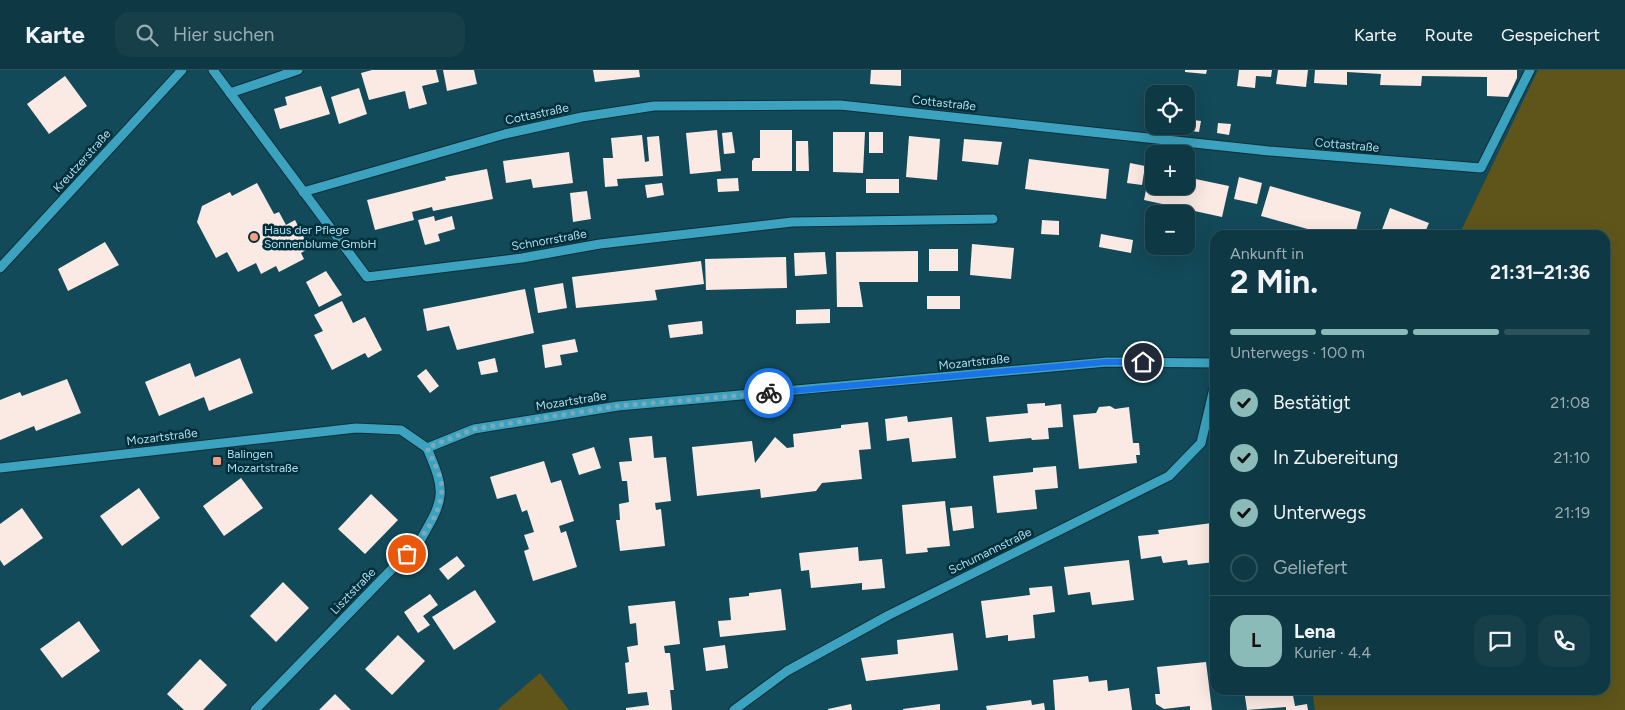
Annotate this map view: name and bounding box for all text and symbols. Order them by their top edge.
search box [115,12,465,57]
text: Karte [25,20,85,49]
icon: search [133,21,161,49]
text: Hier suchen [173,23,274,46]
text: Karte [1354,24,1397,46]
text: Route [1425,24,1473,46]
text: Gespeichert [1501,24,1600,46]
map controls [1145,85,1195,255]
button: locate [1145,85,1195,135]
street label: Cottastraße [911,93,977,113]
street label: Cottastraße [504,100,570,128]
street label: Kreutzerstraße [50,127,114,195]
street label: Cottastraße [1314,135,1380,155]
button: + [1145,145,1195,195]
button: − [1145,205,1195,255]
place label: Haus der Pflege Sonnenblume GmbH [264,223,376,251]
street label: Schnorrstraße [510,226,588,253]
marker: Haus der Pflege Sonnenblume GmbH [248,231,260,243]
text: Ankunft in [1230,244,1304,263]
text: 21:31–21:36 [1490,261,1590,284]
text: 2 Min. [1230,263,1318,301]
pin [1122,341,1164,383]
text: Unterwegs · 100 m [1230,343,1365,362]
icon: home [1129,348,1157,376]
street label: Mozartstraße [938,351,1011,373]
courier [744,368,794,418]
icon: bike [755,379,783,407]
street label: Mozartstraße [535,388,608,413]
icon: check [1230,389,1258,417]
text: Bestätigt [1273,391,1351,414]
text: 21:08 [1550,393,1590,412]
street label: Mozartstraße [126,426,199,448]
icon: check [1230,444,1258,472]
text: In Zubereitung [1273,446,1398,469]
place label: Balingen Mozartstraße [227,447,299,475]
text: 21:10 [1554,448,1590,467]
marker: Balingen Mozartstraße [211,455,223,467]
icon: check [1230,499,1258,527]
text: Unterwegs [1273,501,1366,524]
text: 21:19 [1555,503,1590,522]
street label: Schumannstraße [946,525,1034,577]
pin [386,533,428,575]
icon: bag [393,540,421,568]
text: Geliefert [1273,556,1348,579]
street label: Lisztstraße [328,565,379,617]
button: chat [1474,615,1526,667]
button: phone [1538,615,1590,667]
text: Lena [1294,620,1336,643]
text: L [1251,629,1261,652]
text: Kurier · 4.4 [1294,643,1371,662]

